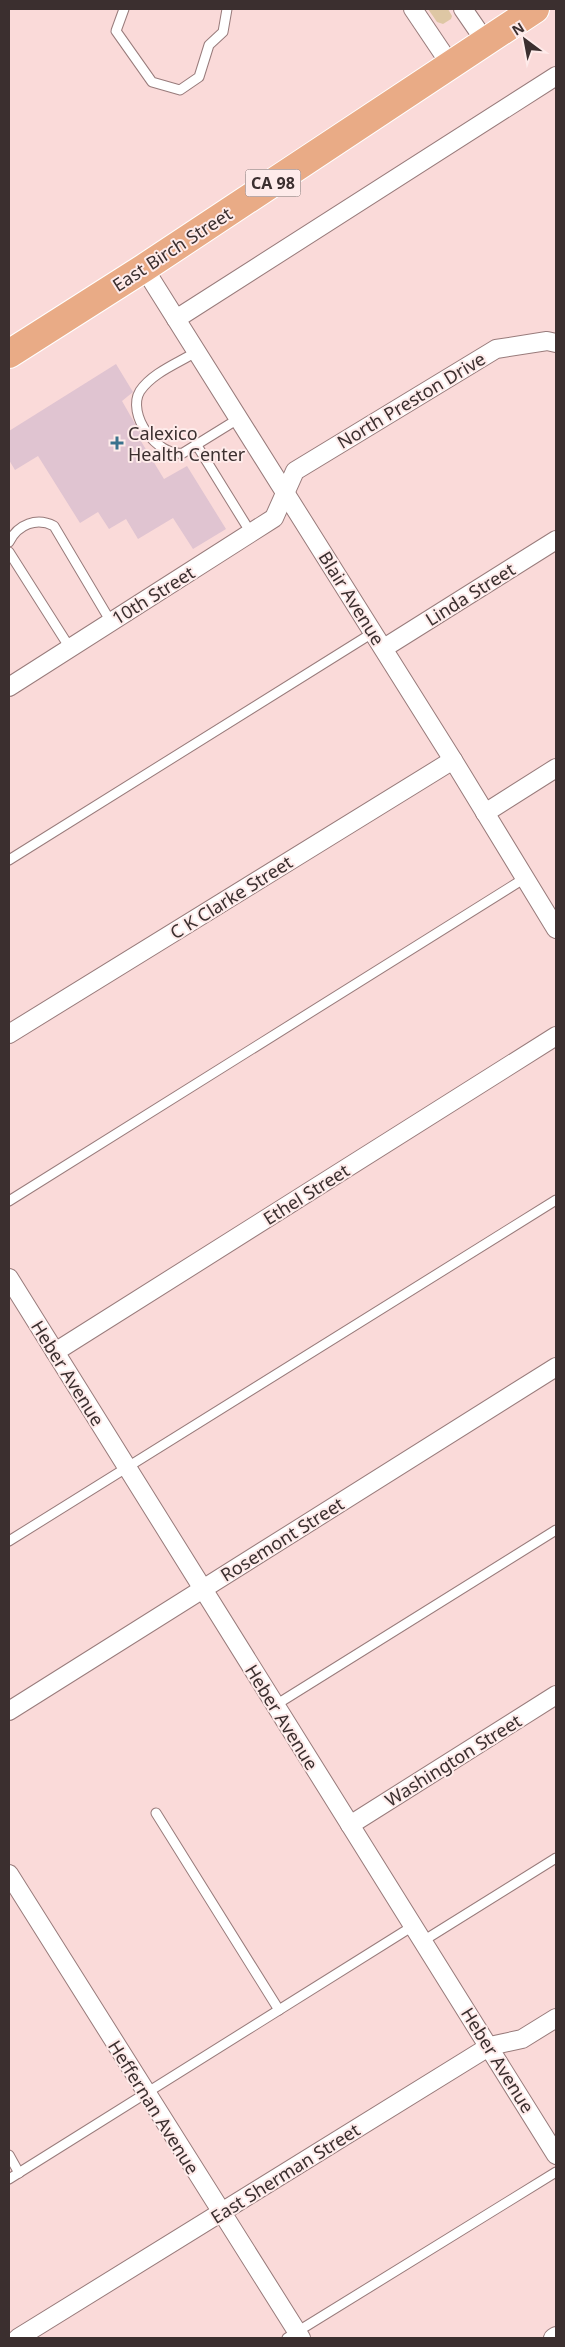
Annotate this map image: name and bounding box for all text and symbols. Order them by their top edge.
north arrow [500,15,550,65]
text: N [508,17,528,40]
road number: CA 98 [246,170,300,197]
street label: East Birch Street [108,201,237,297]
street label: North Preston Drive [332,346,490,454]
place label: Calexico Health Center [128,421,246,466]
marker: Calexico Health Center [110,436,124,450]
street label: Blair Avenue [314,547,390,649]
street label: Linda Street [421,557,520,631]
street label: 10th Street [107,560,199,630]
street label: C K Clarke Street [165,849,297,944]
street label: Ethel Street [258,1158,354,1230]
street label: Heber Avenue [26,1316,110,1430]
street label: Rosemont Street [216,1491,349,1587]
street label: Heber Avenue [240,1660,324,1774]
street label: Washington Street [380,1708,526,1812]
street label: Heber Avenue [456,2003,540,2117]
street label: Heffernan Avenue [103,2035,205,2179]
street label: East Sherman Street [206,2117,364,2229]

